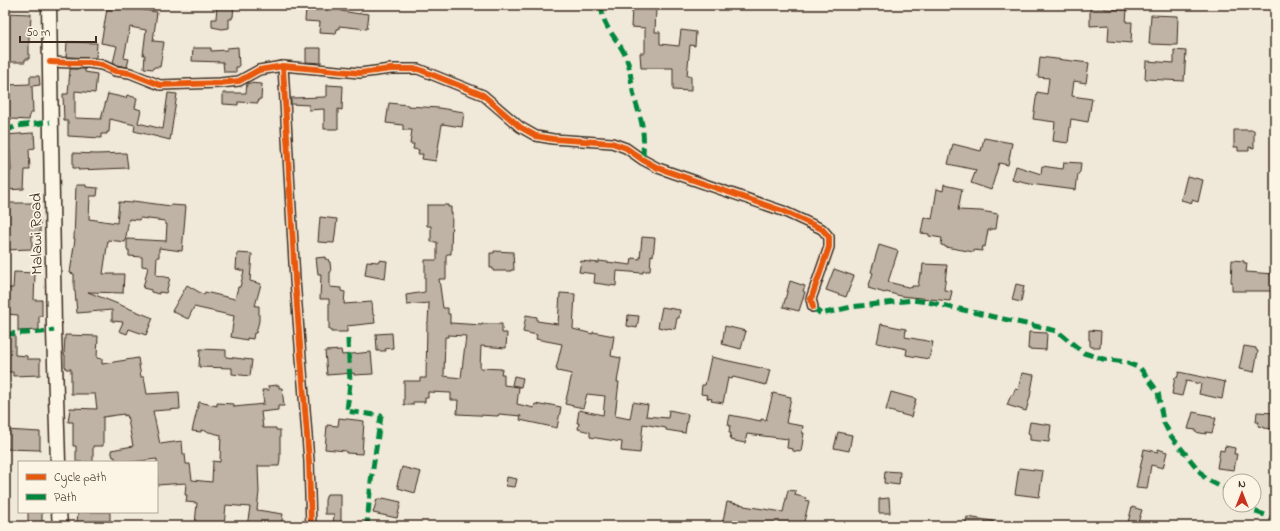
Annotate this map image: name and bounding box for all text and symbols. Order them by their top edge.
scale bar [20,18,96,44]
text: 50 m [26,24,50,42]
street label: Malawi Road [24,193,50,275]
legend [18,461,158,513]
text: Cycle path [54,469,106,488]
north arrow [1222,473,1262,513]
text: N [1238,476,1246,492]
text: Path [54,489,77,507]

